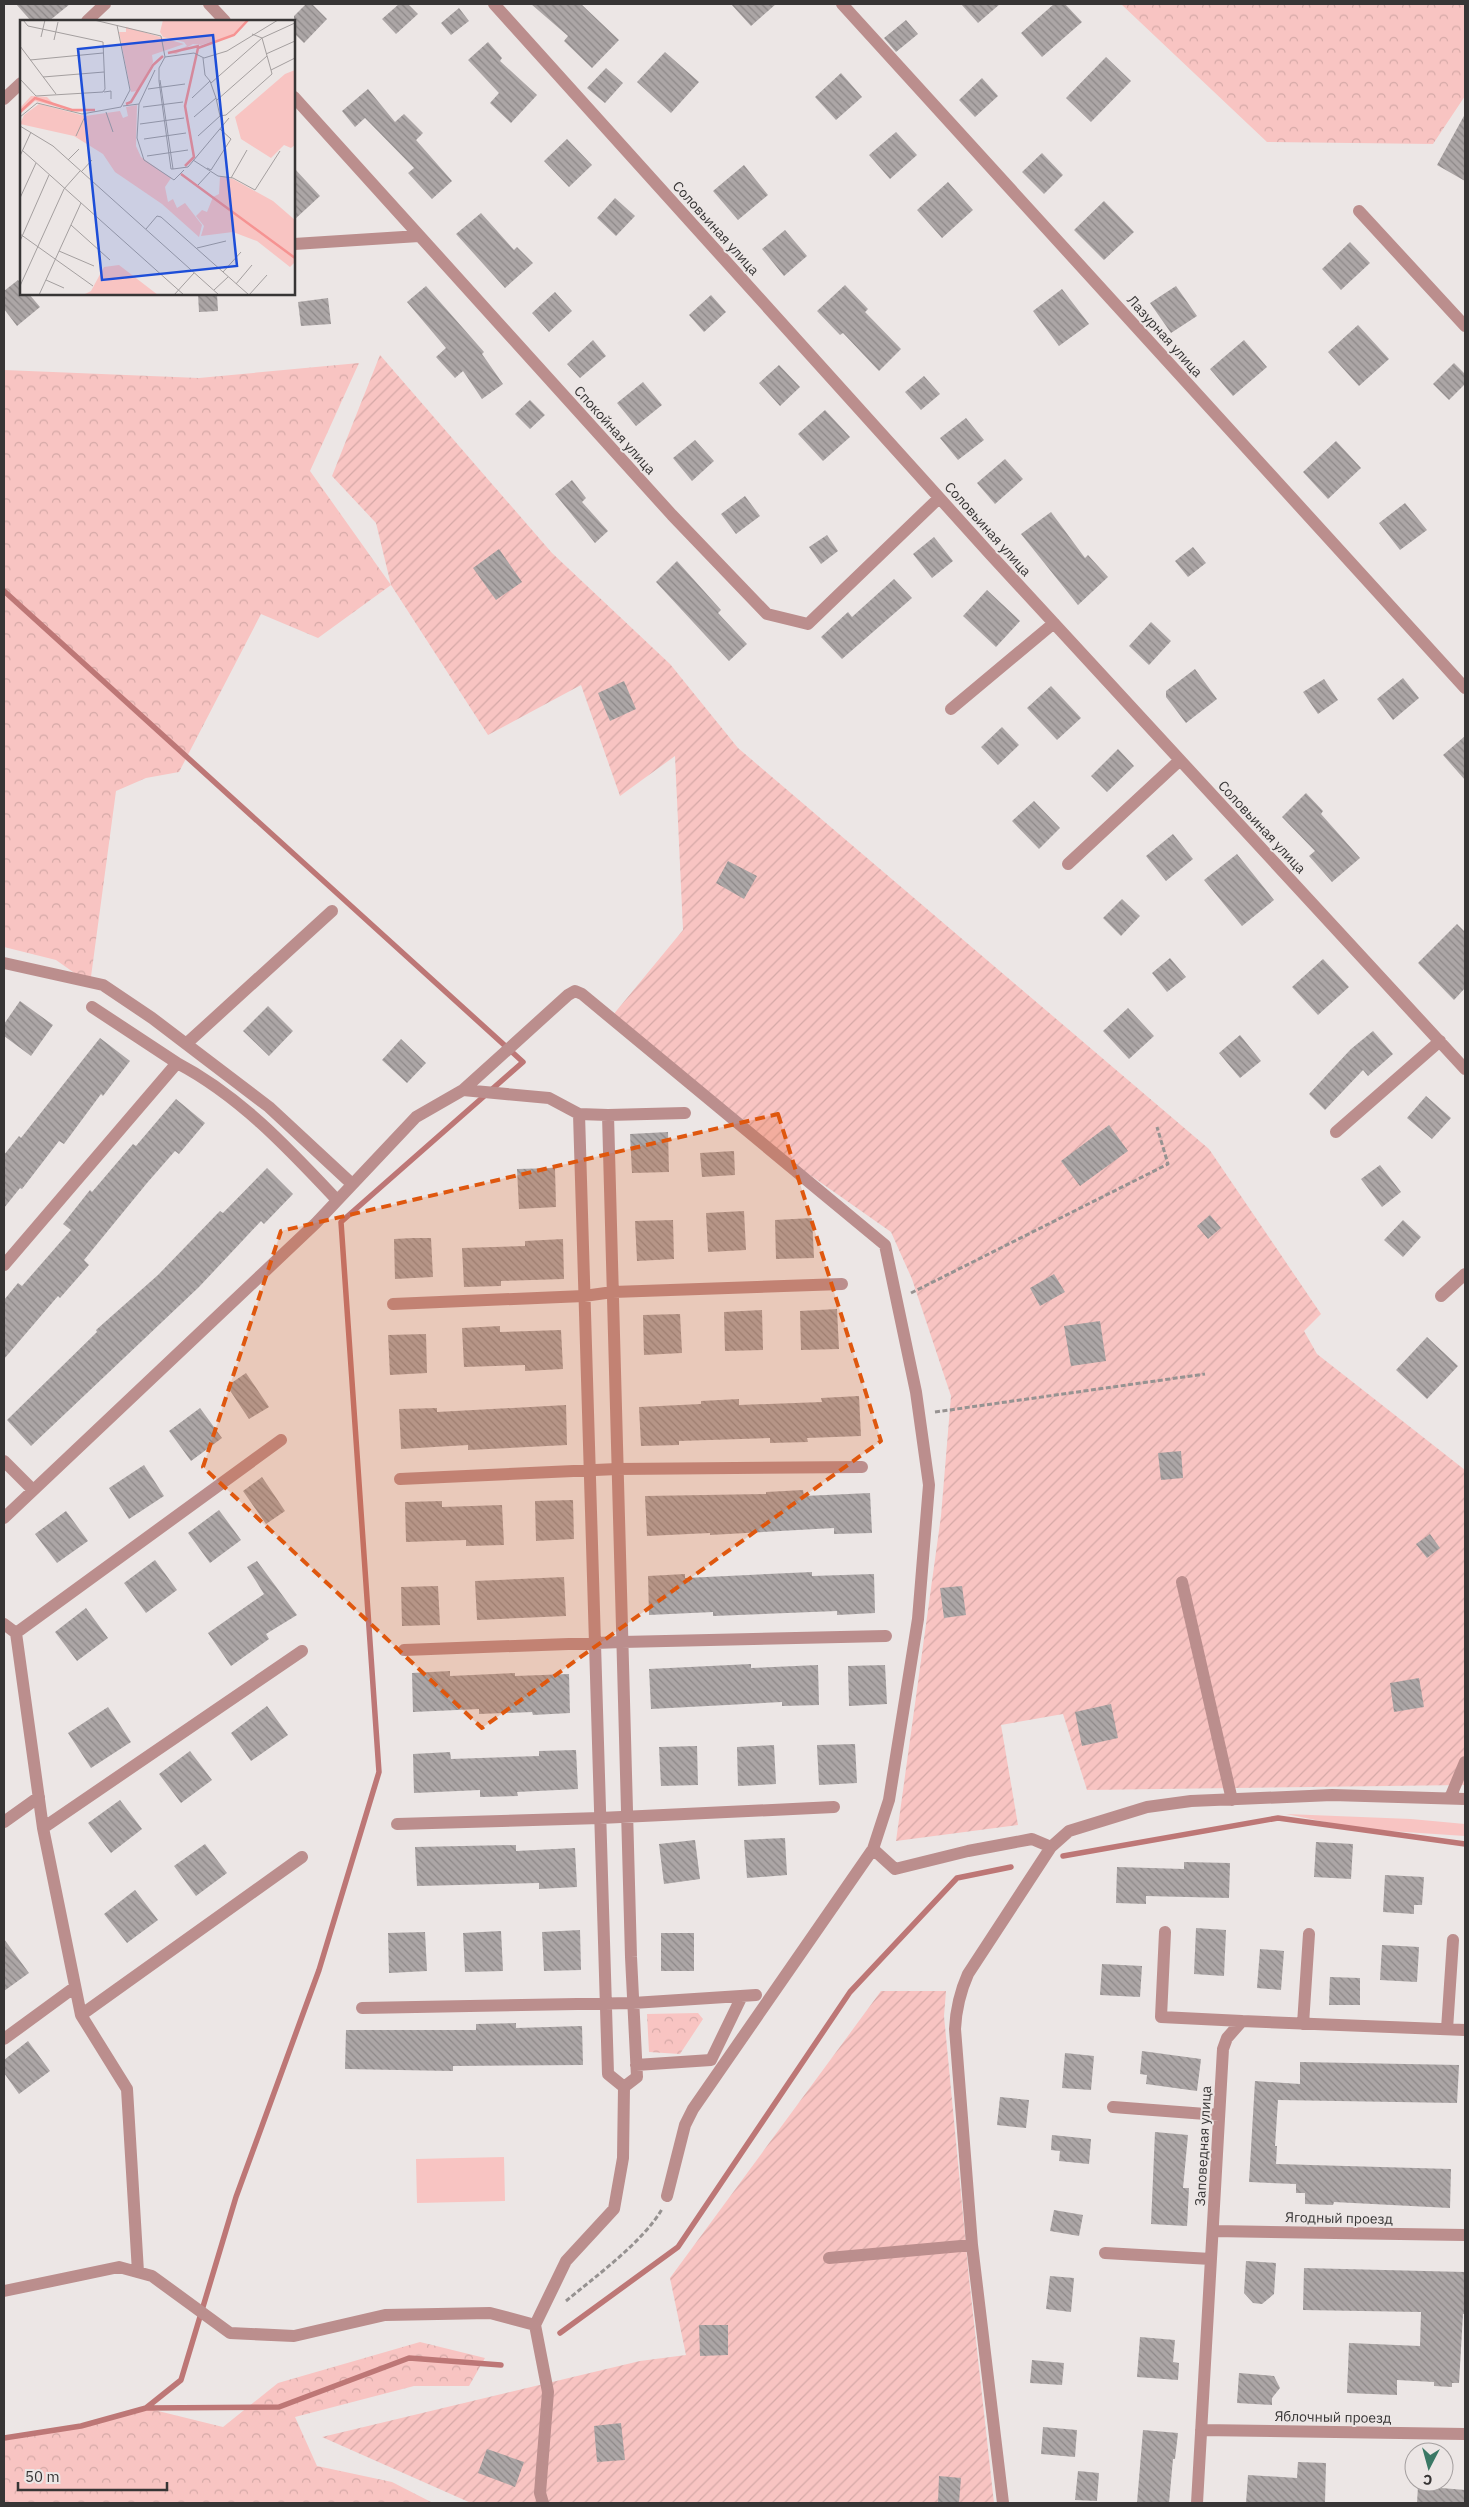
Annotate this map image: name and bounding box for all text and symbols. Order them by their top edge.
inset map [20,20,295,295]
street label: Соловьиная улица [669,177,763,279]
street label: Лазурная улица [1123,291,1207,381]
street label: Спокойная улица [570,382,660,479]
street label: Соловьиная улица [941,478,1035,580]
street label: Соловьиная улица [1214,777,1310,878]
street label: Заповедная улица [1191,2085,1215,2207]
street label: Ягодный проезд [1285,2208,1393,2228]
street label: Яблочный проезд [1274,2407,1392,2427]
north arrow [1404,2442,1454,2492]
scale bar [18,2460,166,2492]
text: 50 m [25,2467,60,2486]
text: С [1422,2471,1433,2489]

